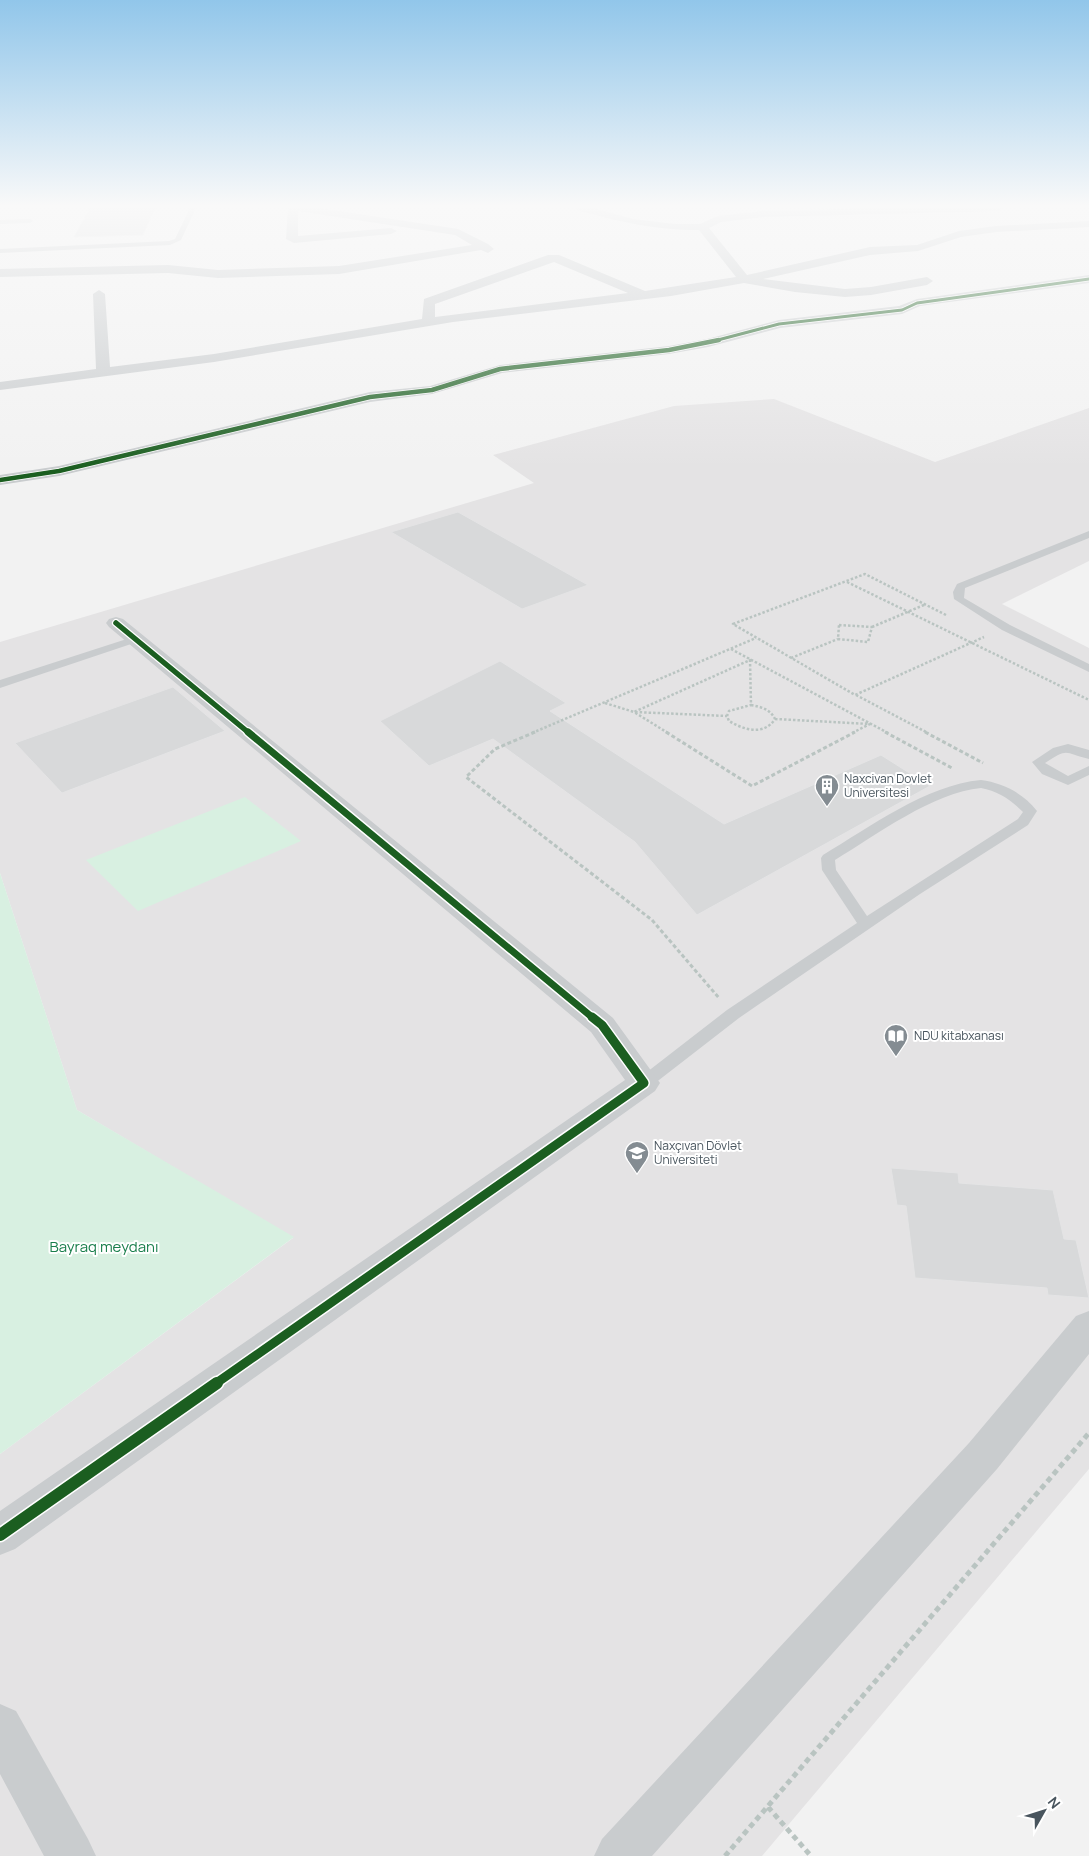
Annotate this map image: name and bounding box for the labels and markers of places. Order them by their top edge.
place label: Naxcivan Dovlet Universitesi [844,770,932,801]
building icon: Naxcivan Dovlet Universitesi [814,773,840,807]
library icon: NDU kitabxanası [883,1023,909,1057]
place label: NDU kitabxanası [914,1027,1004,1044]
place label: Naxçıvan Dövlət Universiteti [654,1137,742,1168]
school or university icon: Naxçıvan Dövlət Universiteti [624,1140,650,1174]

